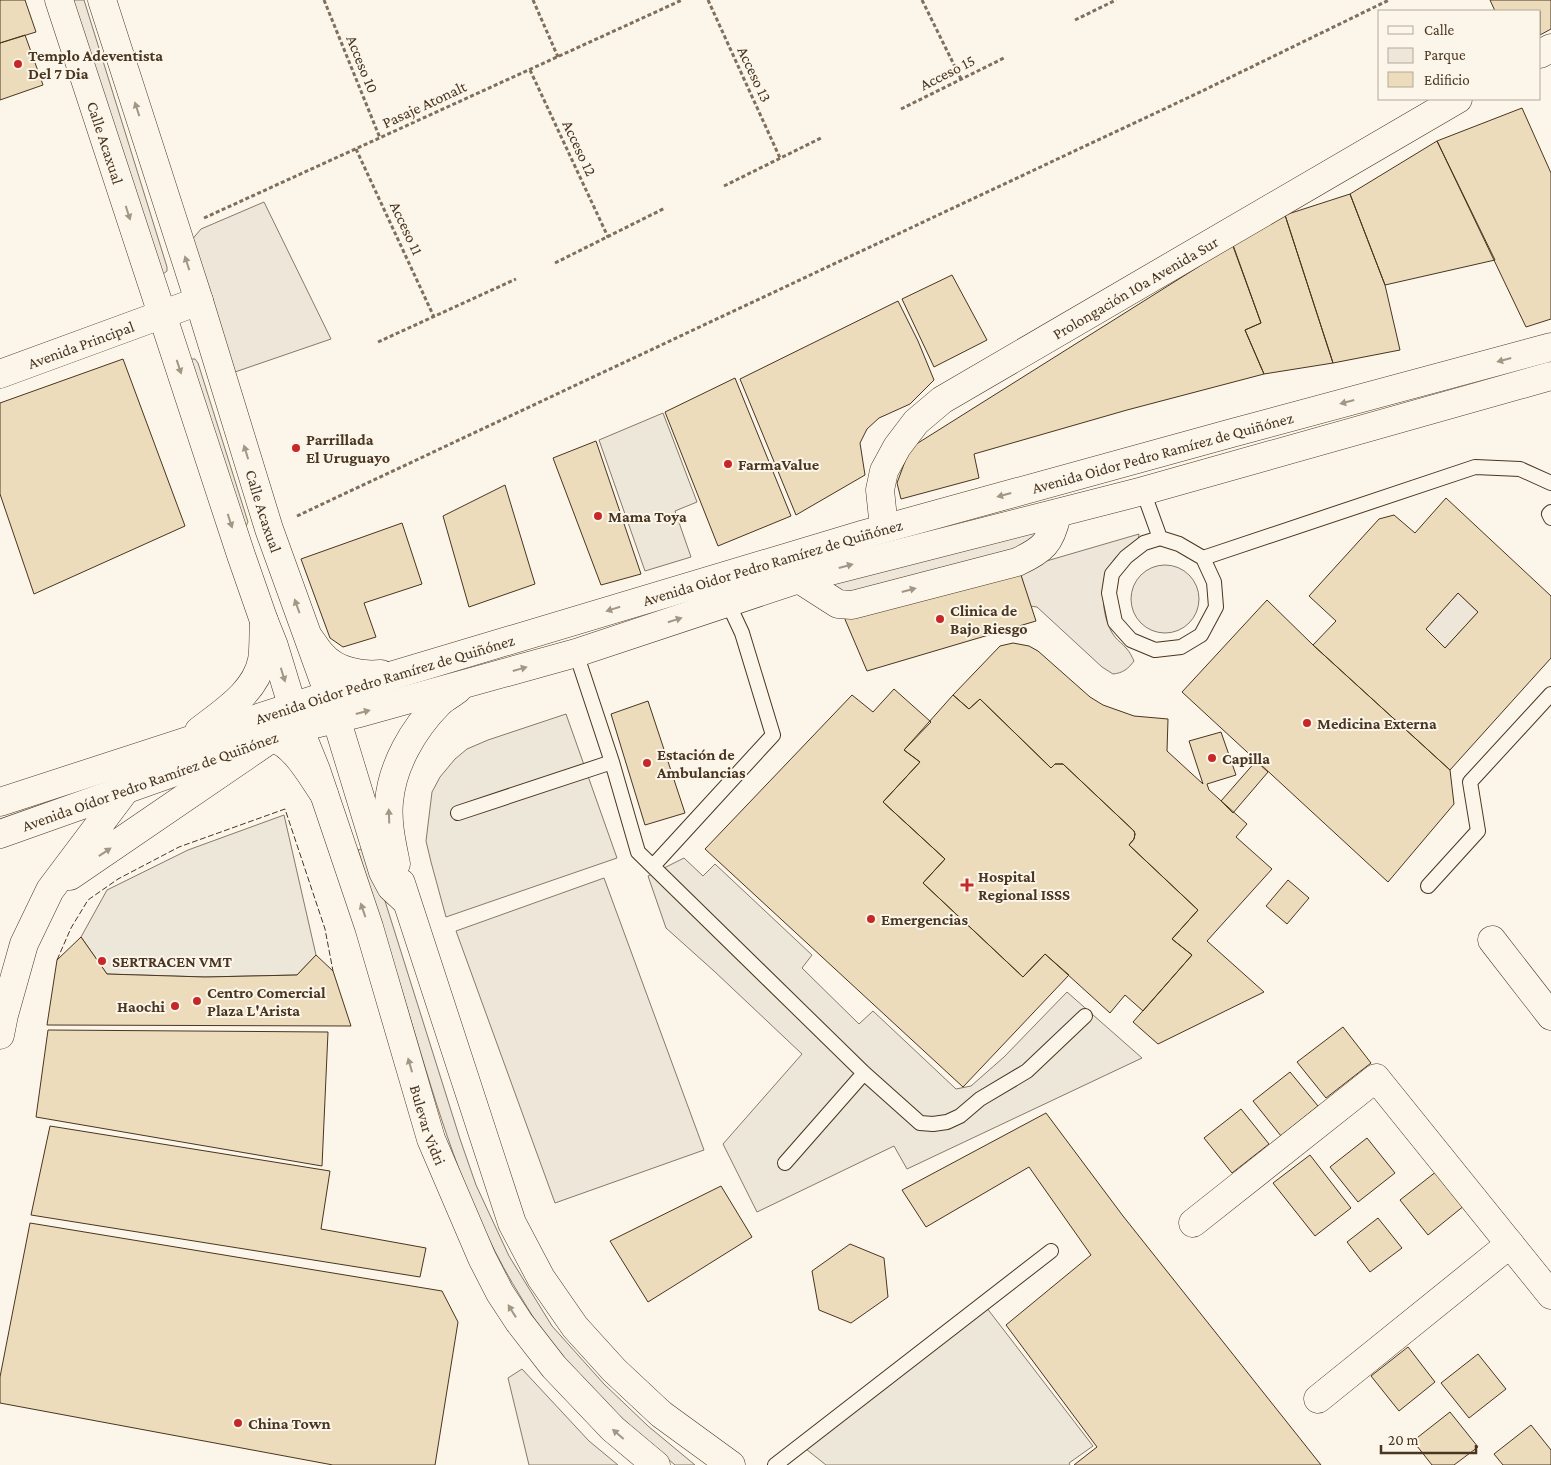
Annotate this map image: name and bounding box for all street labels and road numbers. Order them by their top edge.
street label: Acceso 10 [343,33,382,96]
street label: Acceso 13 [734,44,775,105]
street label: Acceso 15 [917,51,978,93]
street label: Pasaje Atonalt [380,77,470,132]
street label: Calle Acaxual [84,99,127,186]
street label: Acceso 12 [559,118,600,179]
street label: Acceso 11 [387,199,426,258]
street label: Prolongación 10a Avenida Sur [1050,233,1221,343]
street label: Avenida Principal [25,318,136,372]
street label: Avenida Oidor Pedro Ramírez de Quiñónez [1030,409,1295,497]
street label: Calle Acaxual [242,468,285,555]
street label: Avenida Oidor Pedro Ramírez de Quiñónez [641,516,905,609]
street label: Avenida Oidor Pedro Ramírez de Quiñónez [253,631,517,727]
street label: Avenida Oídor Pedro Ramírez de Quiñónez [20,728,280,834]
street label: Bulevar Vidri [407,1083,449,1167]

